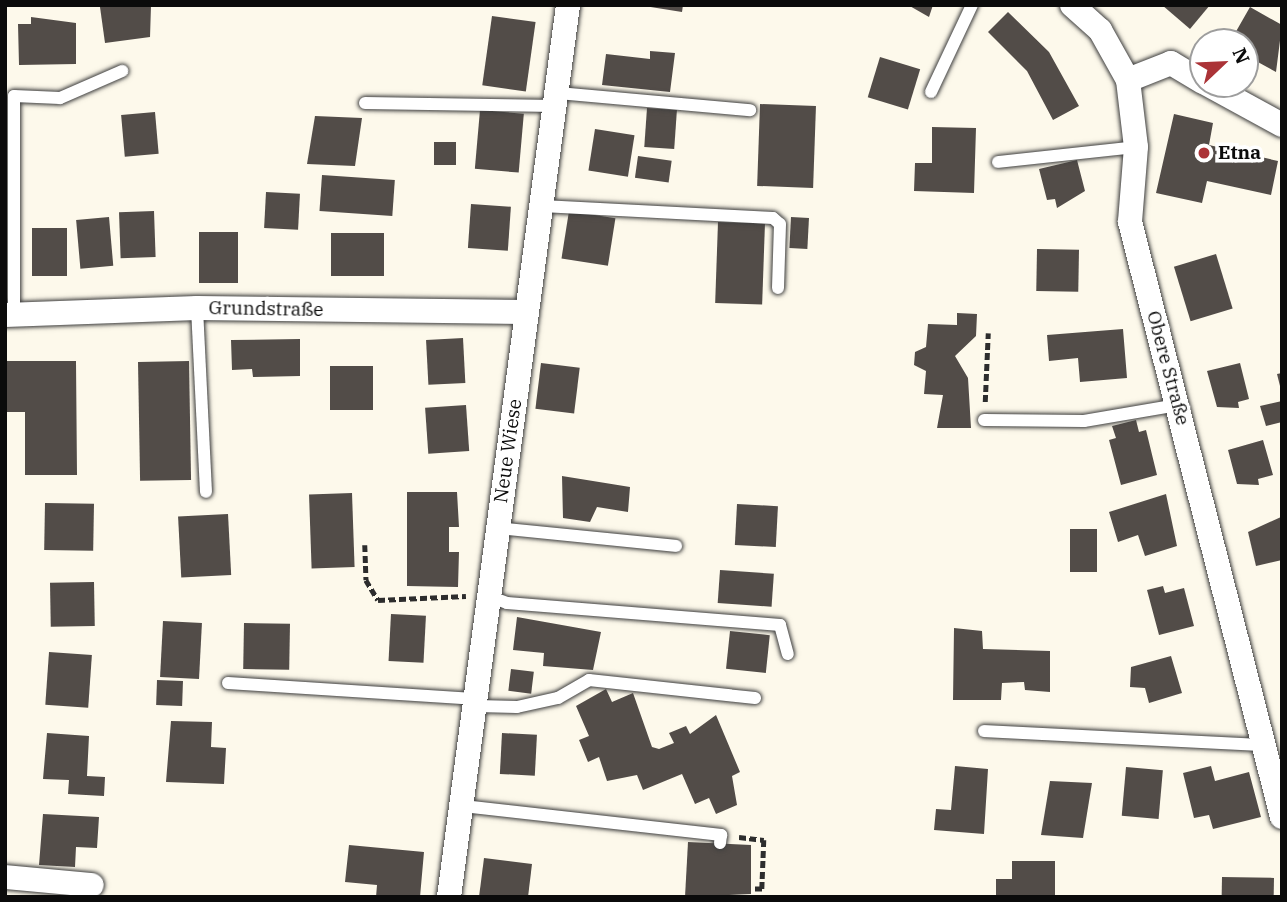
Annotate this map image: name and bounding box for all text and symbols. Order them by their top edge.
north arrow [1189,28,1259,98]
text: N [1228,44,1255,67]
place label: Etna [1218,142,1261,164]
marker: Etna [1196,145,1212,161]
street label: Grundstraße [208,297,324,321]
street label: Obere Straße [1142,308,1194,428]
street label: Neue Wiese [489,397,527,505]

